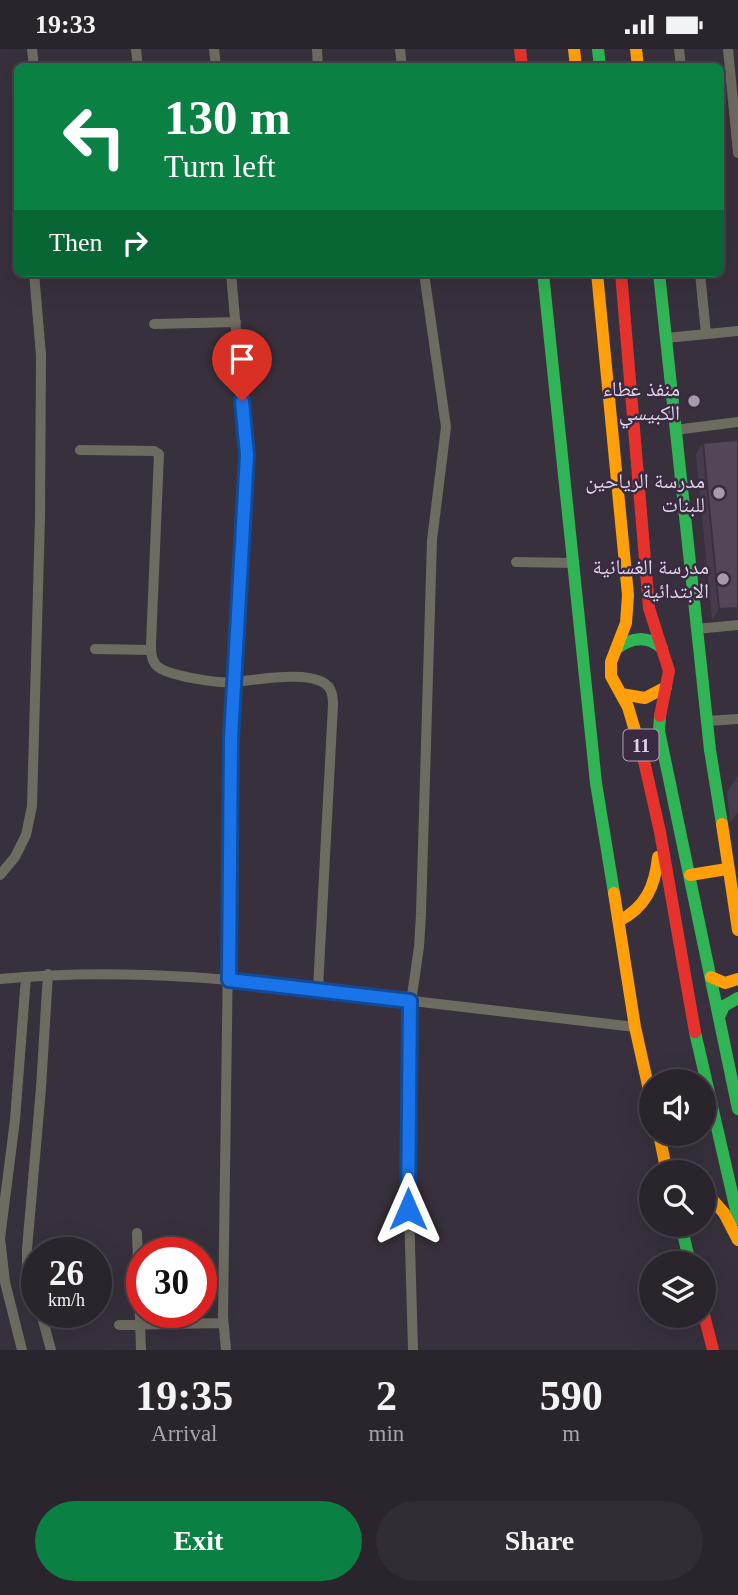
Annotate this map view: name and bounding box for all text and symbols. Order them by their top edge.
text: 19:33 [35,10,96,39]
text: 130 m [164,90,291,145]
icon: left [49,91,140,182]
text: Turn left [164,148,276,184]
icon: right [116,224,154,262]
text: Then [49,228,102,257]
pin [212,329,272,401]
icon: arrive [223,340,261,378]
place label: منفذ عطاء الكبيسي [603,377,680,429]
marker: منفذ عطاء الكبيسي [686,393,702,409]
place label: مدرسة الرياحين للبنات [585,469,705,517]
marker: مدرسة الرياحين للبنات [711,485,727,501]
place label: مدرسة الغسانية الابتدائية [593,555,709,603]
marker: مدرسة الغسانية الابتدائية [715,571,731,587]
road number: 11 [624,729,658,761]
map controls [639,1069,716,1328]
button: sound [639,1069,716,1146]
button: search [639,1160,716,1237]
position arrow [371,1172,445,1246]
speed limit sign: 30 [126,1237,217,1328]
button: layers [639,1251,716,1328]
text: 26 [49,1254,84,1293]
text: km/h [48,1290,85,1310]
text: 19:35 [135,1373,233,1419]
text: 2 [376,1373,397,1419]
text: 590 [540,1373,603,1419]
text: Arrival [151,1421,218,1446]
text: min [369,1421,404,1446]
text: m [562,1421,580,1446]
button: Exit [35,1501,362,1581]
button: Share [376,1501,703,1581]

